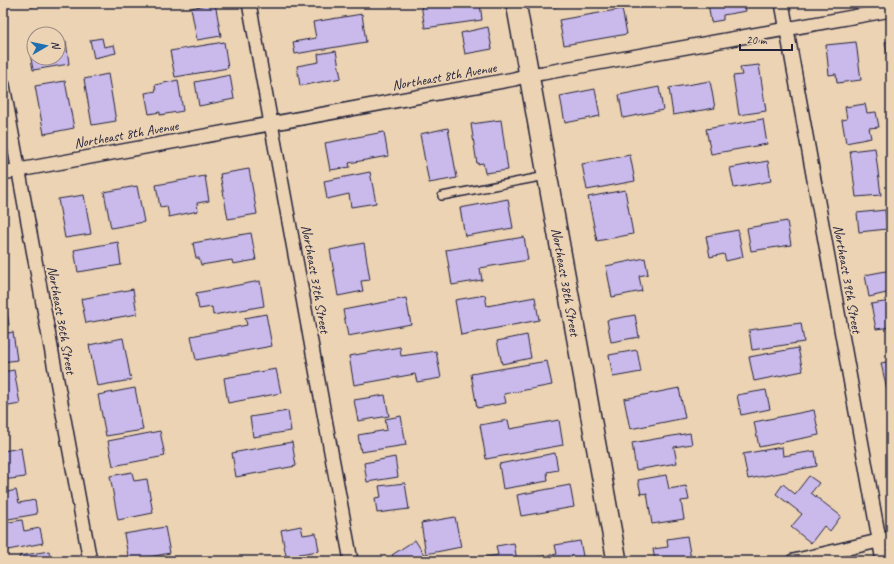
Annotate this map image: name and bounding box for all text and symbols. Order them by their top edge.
north arrow [26,26,66,66]
scale bar [740,26,792,52]
text: 20 m [746,32,768,48]
text: N [48,40,64,51]
street label: Northeast 8th Avenue [391,59,499,94]
street label: Northeast 8th Avenue [73,117,181,152]
street label: Northeast 37th Street [298,224,334,336]
street label: Northeast 39th Street [830,224,866,336]
street label: Northeast 38th Street [548,227,584,339]
street label: Northeast 36th Street [44,265,80,377]

